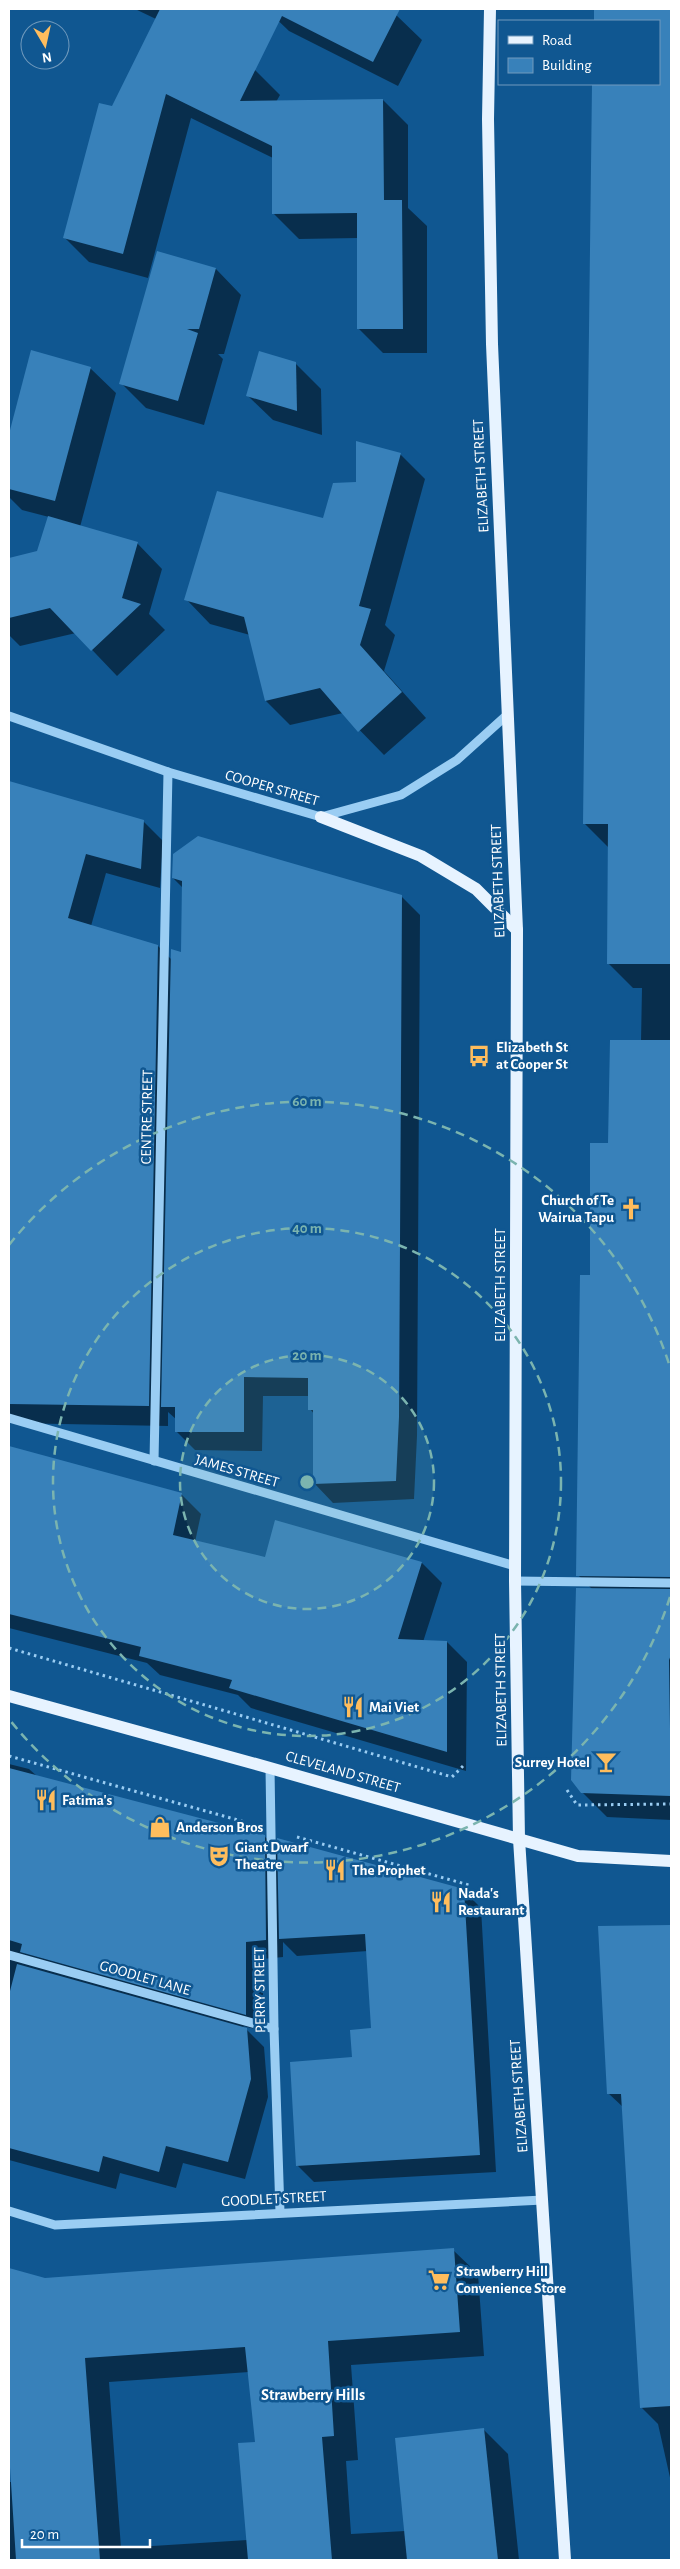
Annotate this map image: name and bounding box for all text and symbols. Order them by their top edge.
north arrow [20,20,70,70]
legend [498,20,660,85]
text: Road [542,33,572,48]
text: N [41,49,53,65]
text: Building [542,58,592,73]
street label: ELIZABETH STREET [470,418,491,533]
street label: COOPER STREET [223,767,321,809]
street label: ELIZABETH STREET [488,823,507,938]
place label: Elizabeth St at Cooper St [496,1040,568,1072]
bus stop icon: Elizabeth St at Cooper St [466,1043,492,1069]
street label: CENTRE STREET [139,1069,155,1165]
text: 60 m [292,1094,322,1109]
place label: Church of Te Wairua Tapu [538,1193,614,1225]
church icon: Church of Te Wairua Tapu [618,1196,644,1222]
text: 40 m [292,1221,322,1236]
street label: ELIZABETH STREET [493,1227,508,1342]
text: 20 m [292,1348,322,1363]
street label: JAMES STREET [193,1452,281,1490]
centre of rings [298,1473,316,1491]
street label: ELIZABETH STREET [492,1632,509,1747]
restaurant icon: Mai Viet [340,1694,366,1720]
place label: Mai Viet [369,1700,419,1715]
street label: CLEVELAND STREET [284,1748,403,1796]
bar icon: Surrey Hotel [593,1749,619,1775]
place label: Surrey Hotel [515,1755,590,1770]
restaurant icon: Fatima's [33,1787,59,1813]
place label: Fatima's [62,1793,113,1808]
shop icon: Anderson Bros [147,1814,173,1840]
place label: Anderson Bros [176,1820,264,1835]
place label: Giant Dwarf Theatre [235,1840,309,1872]
theatre icon: Giant Dwarf Theatre [206,1843,232,1869]
restaurant icon: The Prophet [322,1857,348,1883]
place label: The Prophet [352,1863,426,1878]
place label: Nada's Restaurant [458,1886,524,1918]
restaurant icon: Nada's Restaurant [428,1889,454,1915]
street label: PERRY STREET [252,1946,268,2033]
street label: GOODLET LANE [98,1958,192,1998]
street label: ELIZABETH STREET [508,2038,530,2153]
street label: GOODLET STREET [221,2189,328,2209]
place label: Strawberry Hill Convenience Store [456,2264,566,2296]
supermarket icon: Strawberry Hill Convenience Store [426,2267,452,2293]
district label: Strawberry Hills [261,2387,365,2404]
scale bar [22,2516,150,2548]
text: 20 m [30,2527,59,2542]

